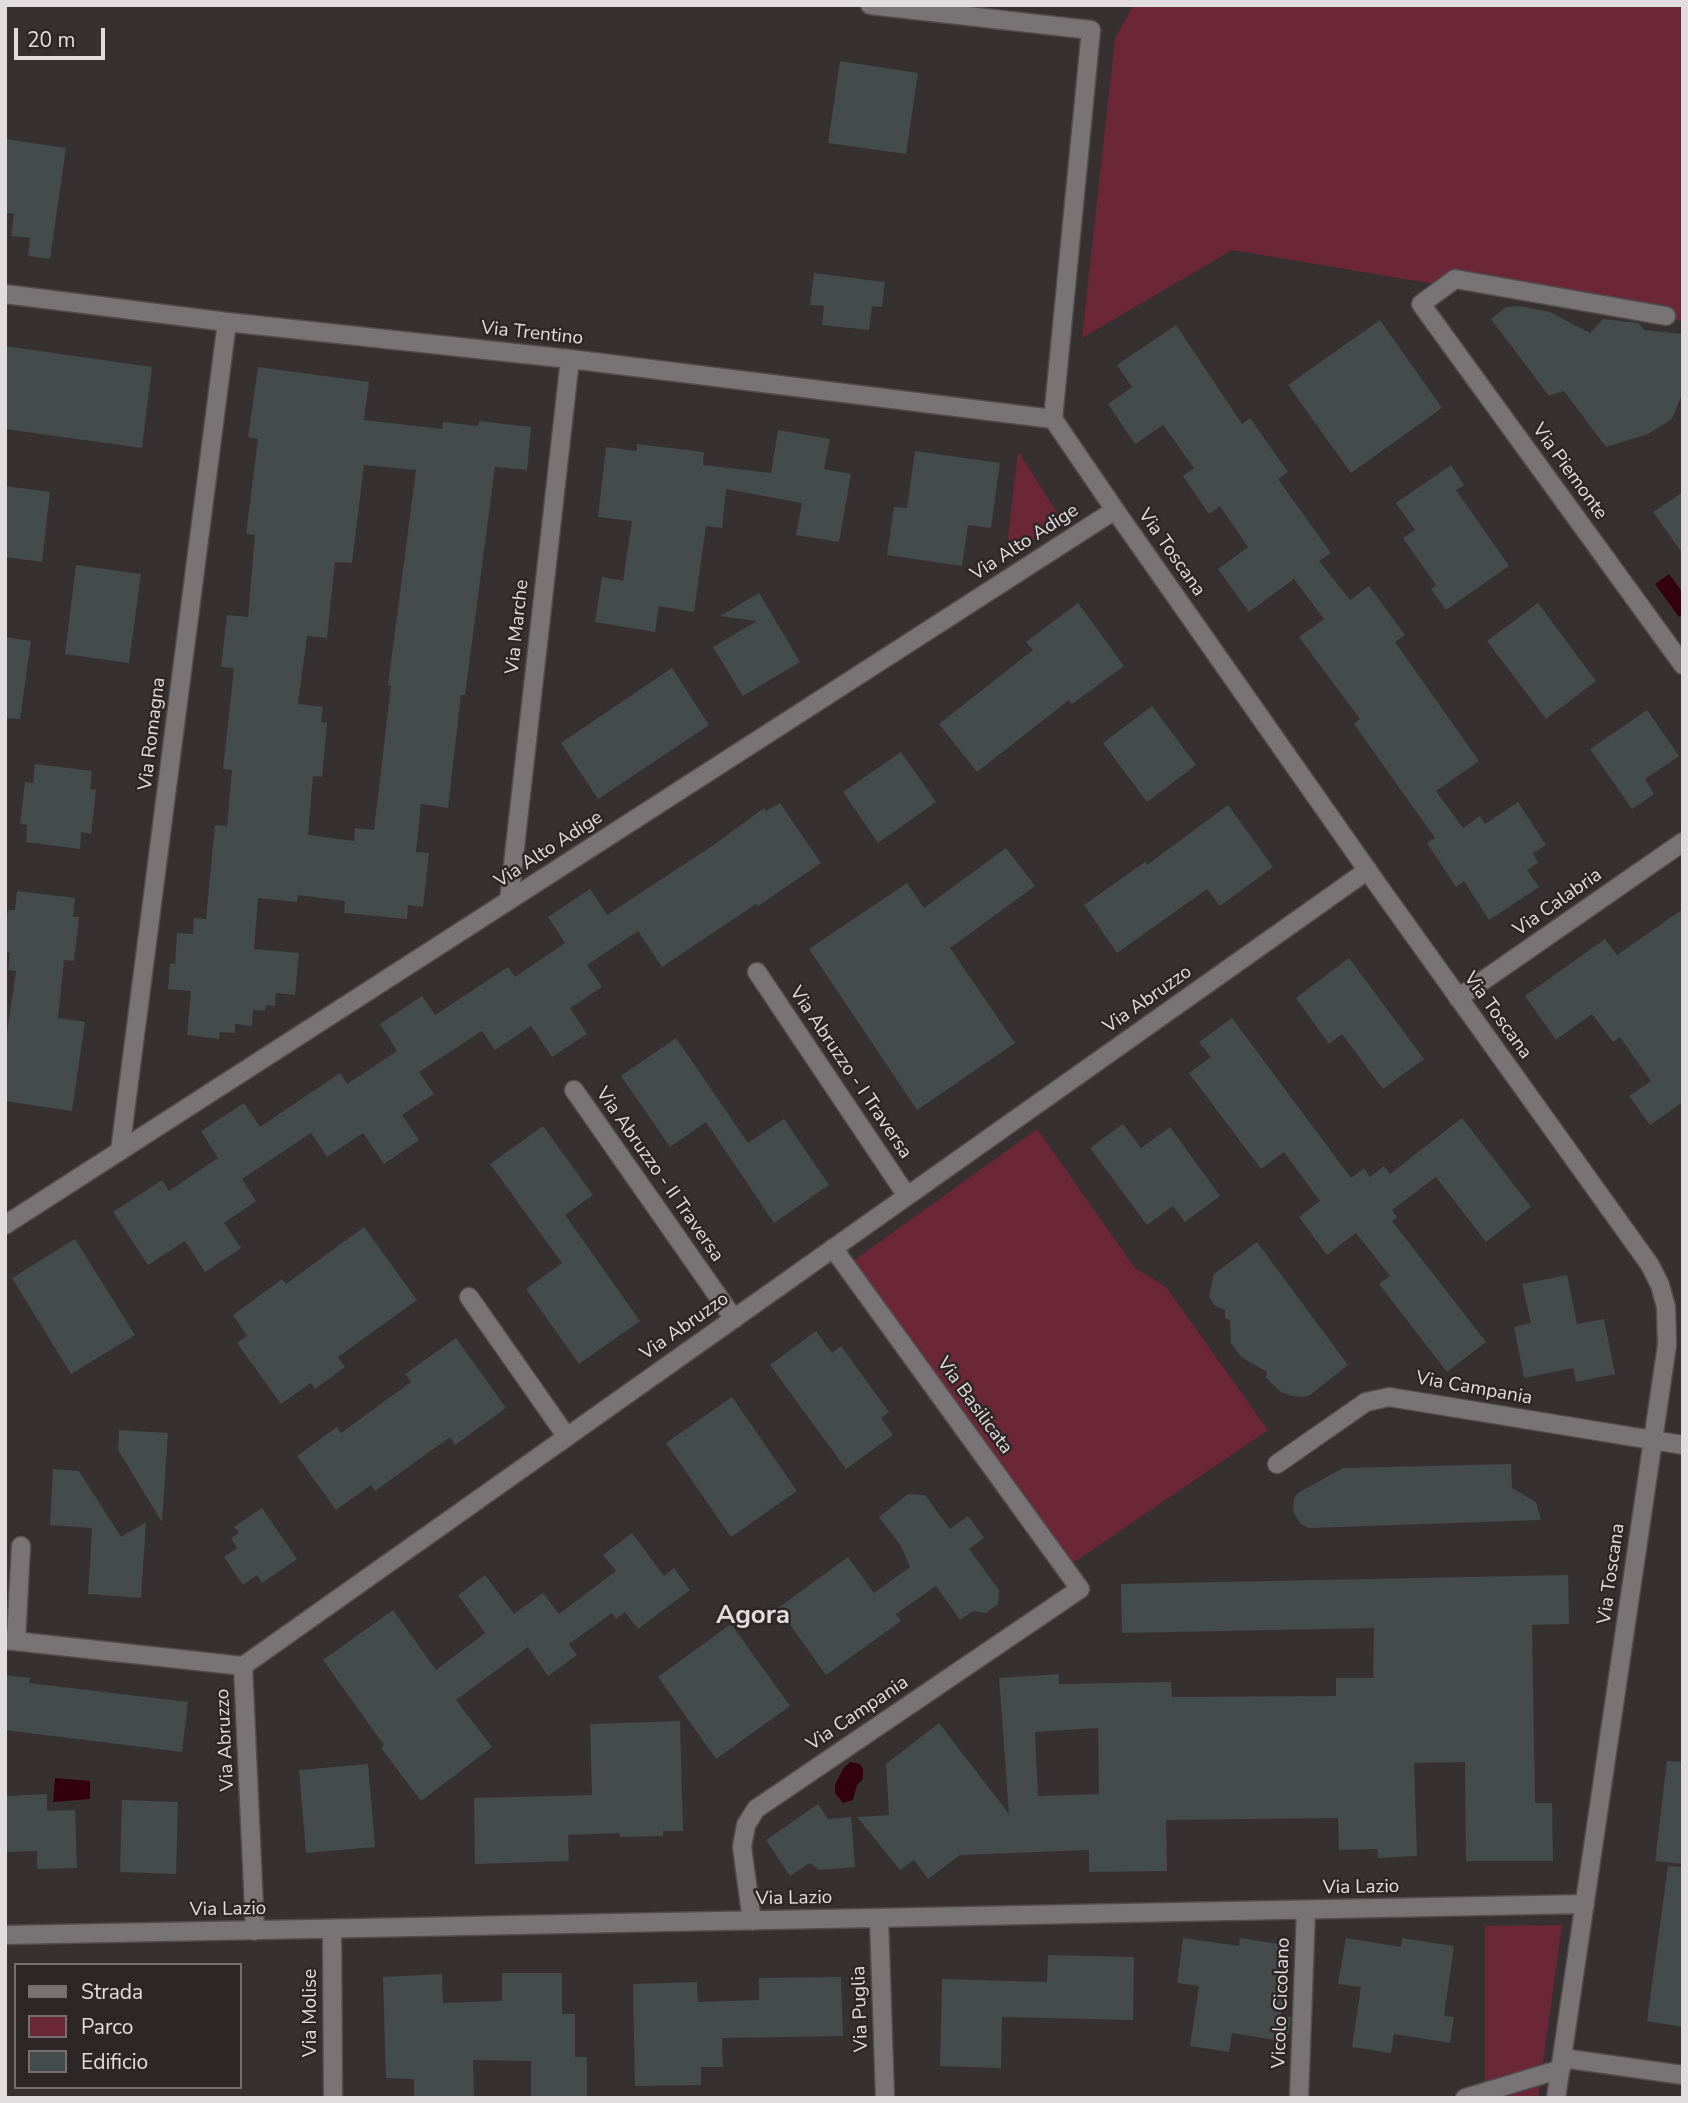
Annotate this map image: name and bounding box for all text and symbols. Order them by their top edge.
scale bar [18,14,108,58]
text: 20 m [27,26,76,54]
street label: Via Trentino [480,317,584,351]
street label: Via Piemonte [1526,419,1612,525]
street label: Via Alto Adige [967,500,1083,586]
street label: Via Toscana [1132,505,1210,601]
street label: Via Marche [502,578,534,676]
street label: Via Romagna [135,676,171,792]
street label: Via Alto Adige [491,807,607,893]
street label: Via Calabria [1509,864,1607,942]
street label: Via Abruzzo [1099,961,1197,1039]
street label: Via Toscana [1458,968,1536,1064]
street label: Via Abruzzo - I Traversa [784,983,916,1163]
street label: Via Abruzzo - II Traversa [590,1083,728,1267]
street label: Via Abruzzo [636,1288,734,1366]
street label: Via Basilicata [931,1353,1017,1459]
street label: Via Campania [1414,1368,1534,1410]
street label: Via Toscana [1594,1522,1630,1626]
district label: Agora [716,1601,790,1633]
street label: Via Campania [803,1672,913,1756]
street label: Via Abruzzo [212,1688,240,1792]
street label: Via Lazio [1323,1876,1399,1900]
street label: Via Lazio [756,1887,832,1911]
street label: Via Lazio [190,1898,266,1922]
street label: Vicolo Cicolano [1268,1937,1296,2069]
legend [14,1963,242,2089]
street label: Via Puglia [848,1966,874,2052]
street label: Via Molise [300,1969,322,2057]
text: Strada [81,1978,143,2006]
text: Parco [81,2013,134,2041]
text: Edificio [81,2048,148,2076]

